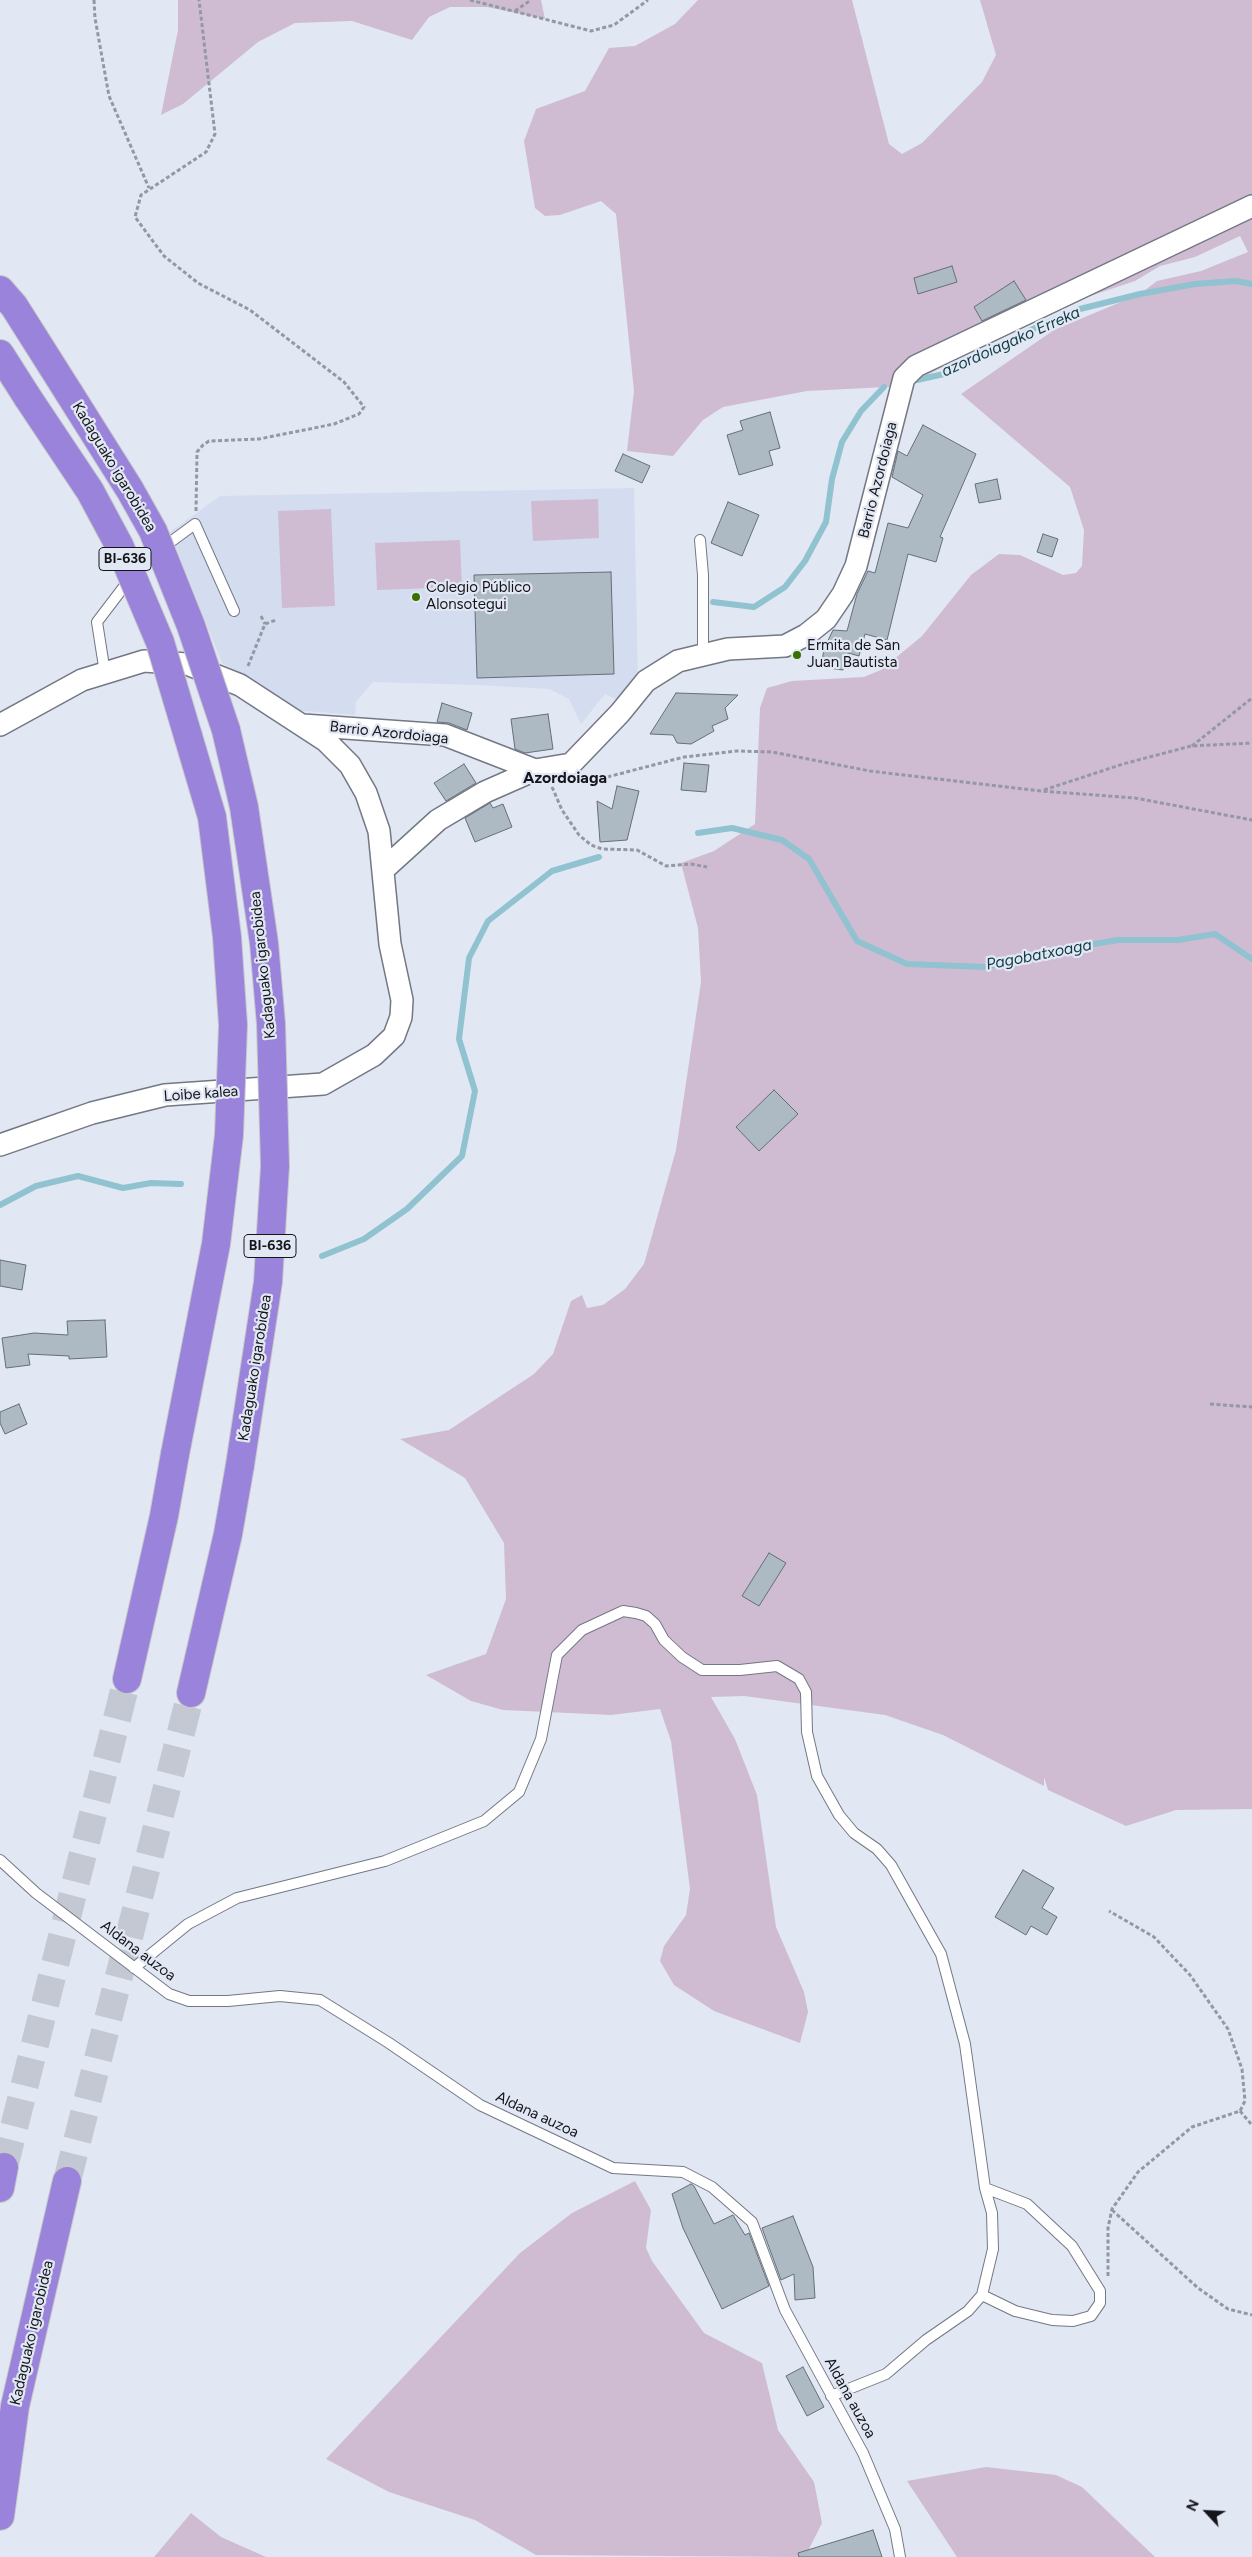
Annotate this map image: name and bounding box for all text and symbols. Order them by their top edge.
water label: azordoiagako Erreka [939,303,1083,381]
street label: Kadaguako igarobidea [68,399,160,535]
street label: Barrio Azordoiaga [855,420,901,540]
road number: BI-636 [99,548,151,570]
place label: Colegio Público Alonsotegui [426,579,531,614]
marker: Colegio Público Alonsotegui [410,591,422,603]
place label: Ermita de San Juan Bautista [807,637,900,672]
marker: Ermita de San Juan Bautista [791,649,803,661]
street label: Barrio Azordoiaga [329,718,449,748]
district label: Azordoiaga [523,768,607,788]
street label: Kadaguako igarobidea [246,890,280,1040]
water label: Pagobatxoaga [985,935,1093,975]
street label: Loibe kalea [163,1082,239,1106]
road number: BI-636 [244,1234,296,1258]
street label: Kadaguako igarobidea [235,1293,275,1443]
street label: Aldana auzoa [97,1917,179,1985]
street label: Aldana auzoa [493,2088,581,2142]
street label: Kadaguako igarobidea [7,2259,57,2407]
street label: Aldana auzoa [820,2355,880,2441]
north arrow [1182,2487,1232,2537]
text: N [1183,2497,1203,2514]

